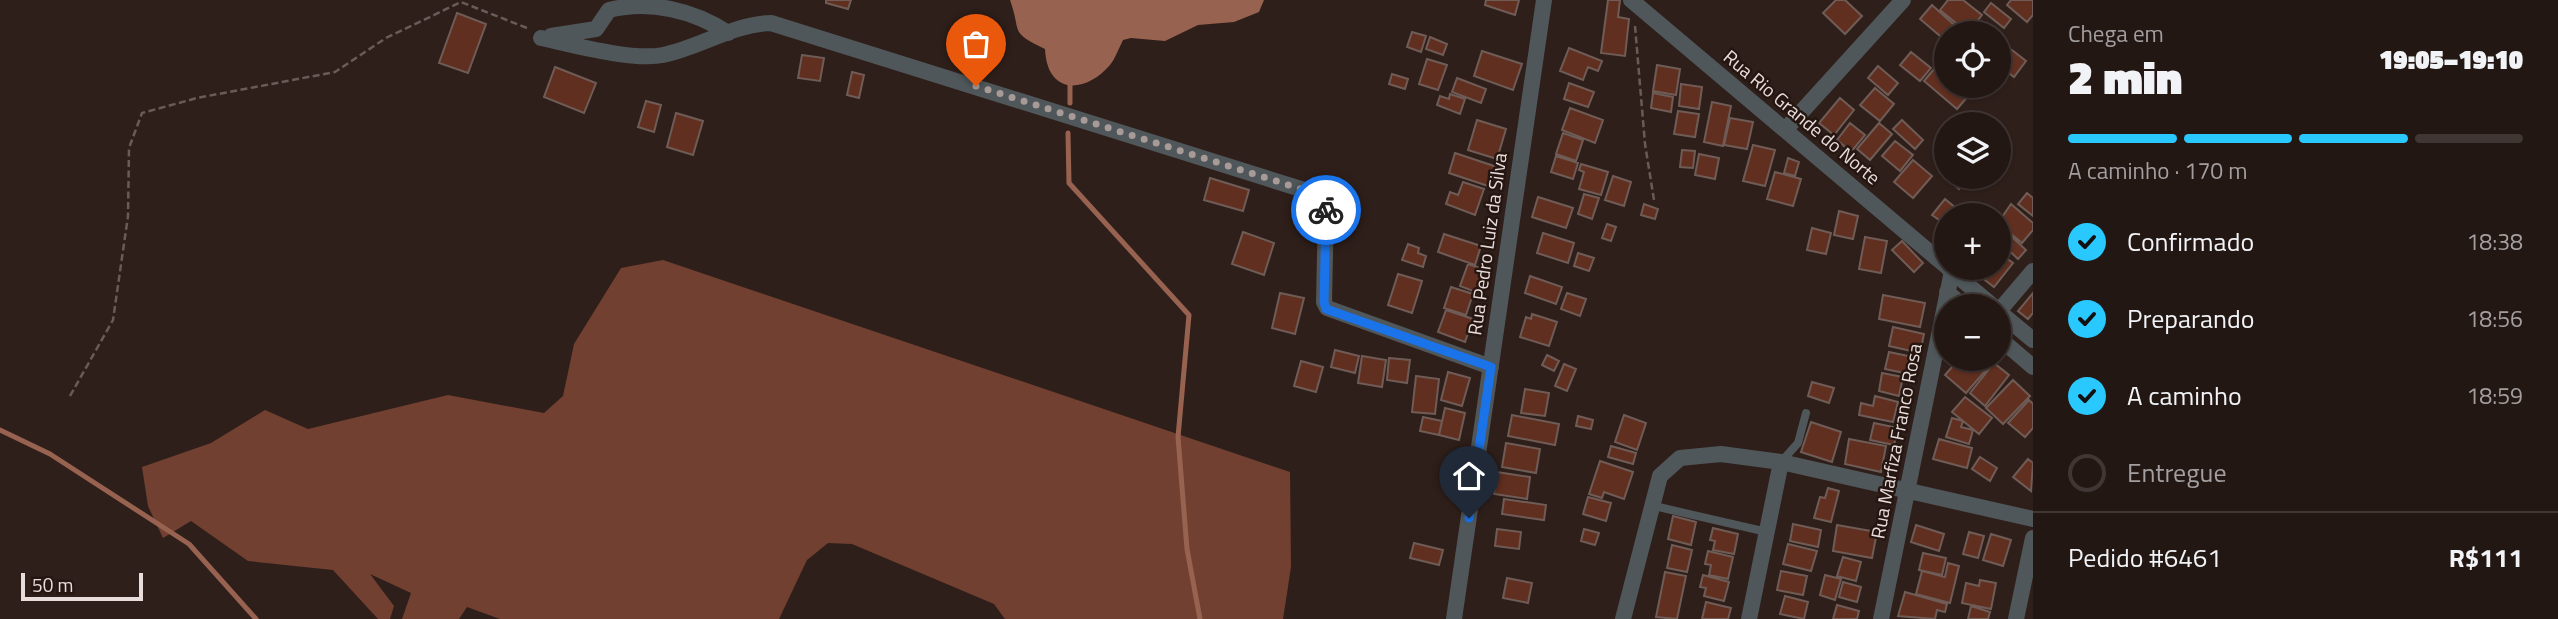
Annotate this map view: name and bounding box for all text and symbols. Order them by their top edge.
pin [946,14,1006,86]
text: Chega em [2068,16,2164,51]
map controls [1934,21,2011,371]
button: locate [1934,21,2011,98]
icon: bag [957,25,995,63]
text: 19:05–19:10 [2379,40,2523,79]
street label: Rua Rio Grande do Norte [1717,42,1887,191]
text: 2 min [2068,42,2182,112]
button: layers [1934,112,2011,189]
street label: Rua Pedro Luiz da Silva [1459,150,1514,337]
text: A caminho · 170 m [2068,153,2247,188]
courier [1291,175,1361,245]
icon: bike [1307,191,1345,229]
button: + [1934,203,2011,280]
text: Confirmado [2127,222,2254,261]
icon: check [2068,223,2106,261]
text: 18:38 [2466,224,2523,259]
button: − [1934,294,2011,371]
text: Preparando [2127,299,2254,338]
icon: check [2068,300,2106,338]
text: 18:56 [2466,301,2523,336]
street label: Rua Marfiza Franco Rosa [1862,340,1929,541]
text: A caminho [2127,376,2242,415]
icon: check [2068,377,2106,415]
text: 18:59 [2466,378,2523,413]
pin [1439,446,1499,518]
text: Entregue [2127,453,2227,492]
icon: home [1450,457,1488,495]
text: Pedido #6461 [2068,538,2222,577]
text: R$111 [2449,538,2523,577]
scale bar [21,570,144,602]
text: 50 m [32,570,73,599]

